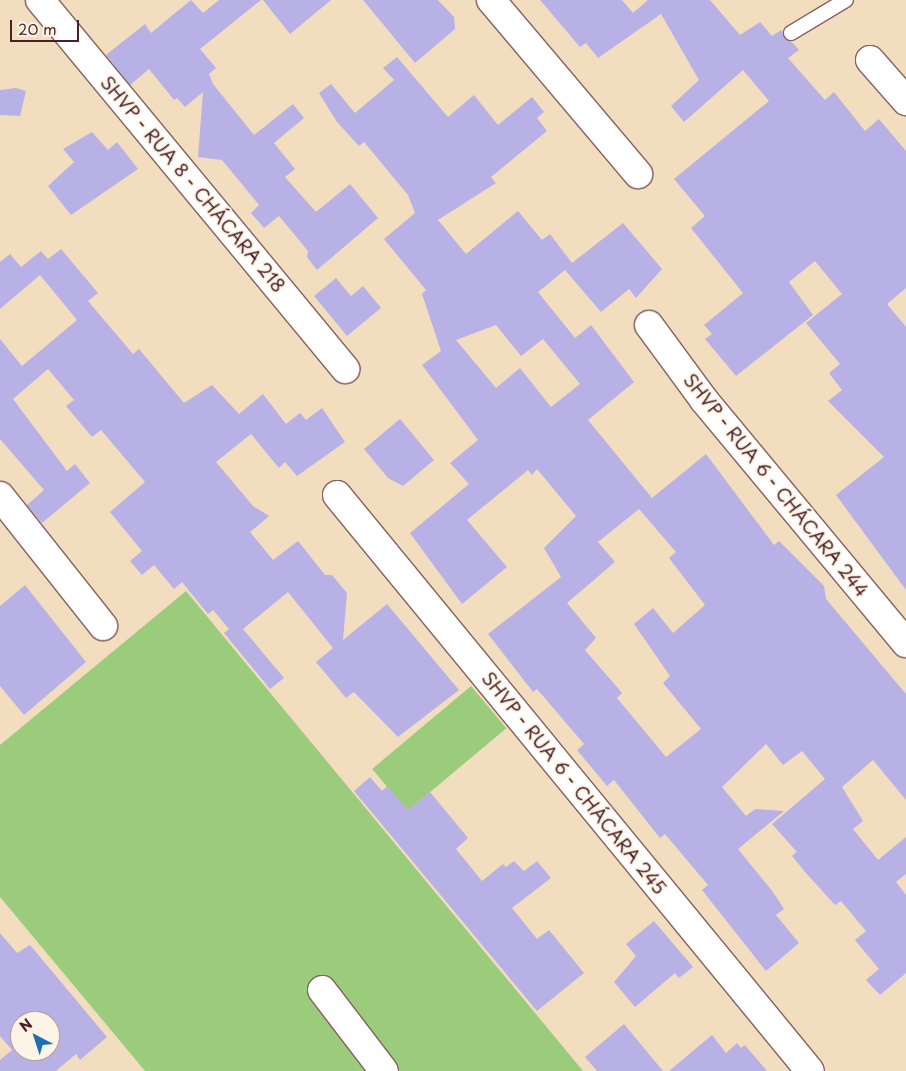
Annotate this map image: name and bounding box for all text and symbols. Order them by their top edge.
scale bar [12,10,81,42]
text: 20 m [18,17,57,40]
street label: SHVP - RUA 8 - CHÁCARA 218 [95,70,291,298]
street label: SHVP - RUA 6 - CHÁCARA 244 [678,367,874,603]
street label: SHVP - RUA 6 - CHÁCARA 245 [476,666,672,900]
north arrow [10,1011,60,1061]
text: N [15,1013,37,1037]

